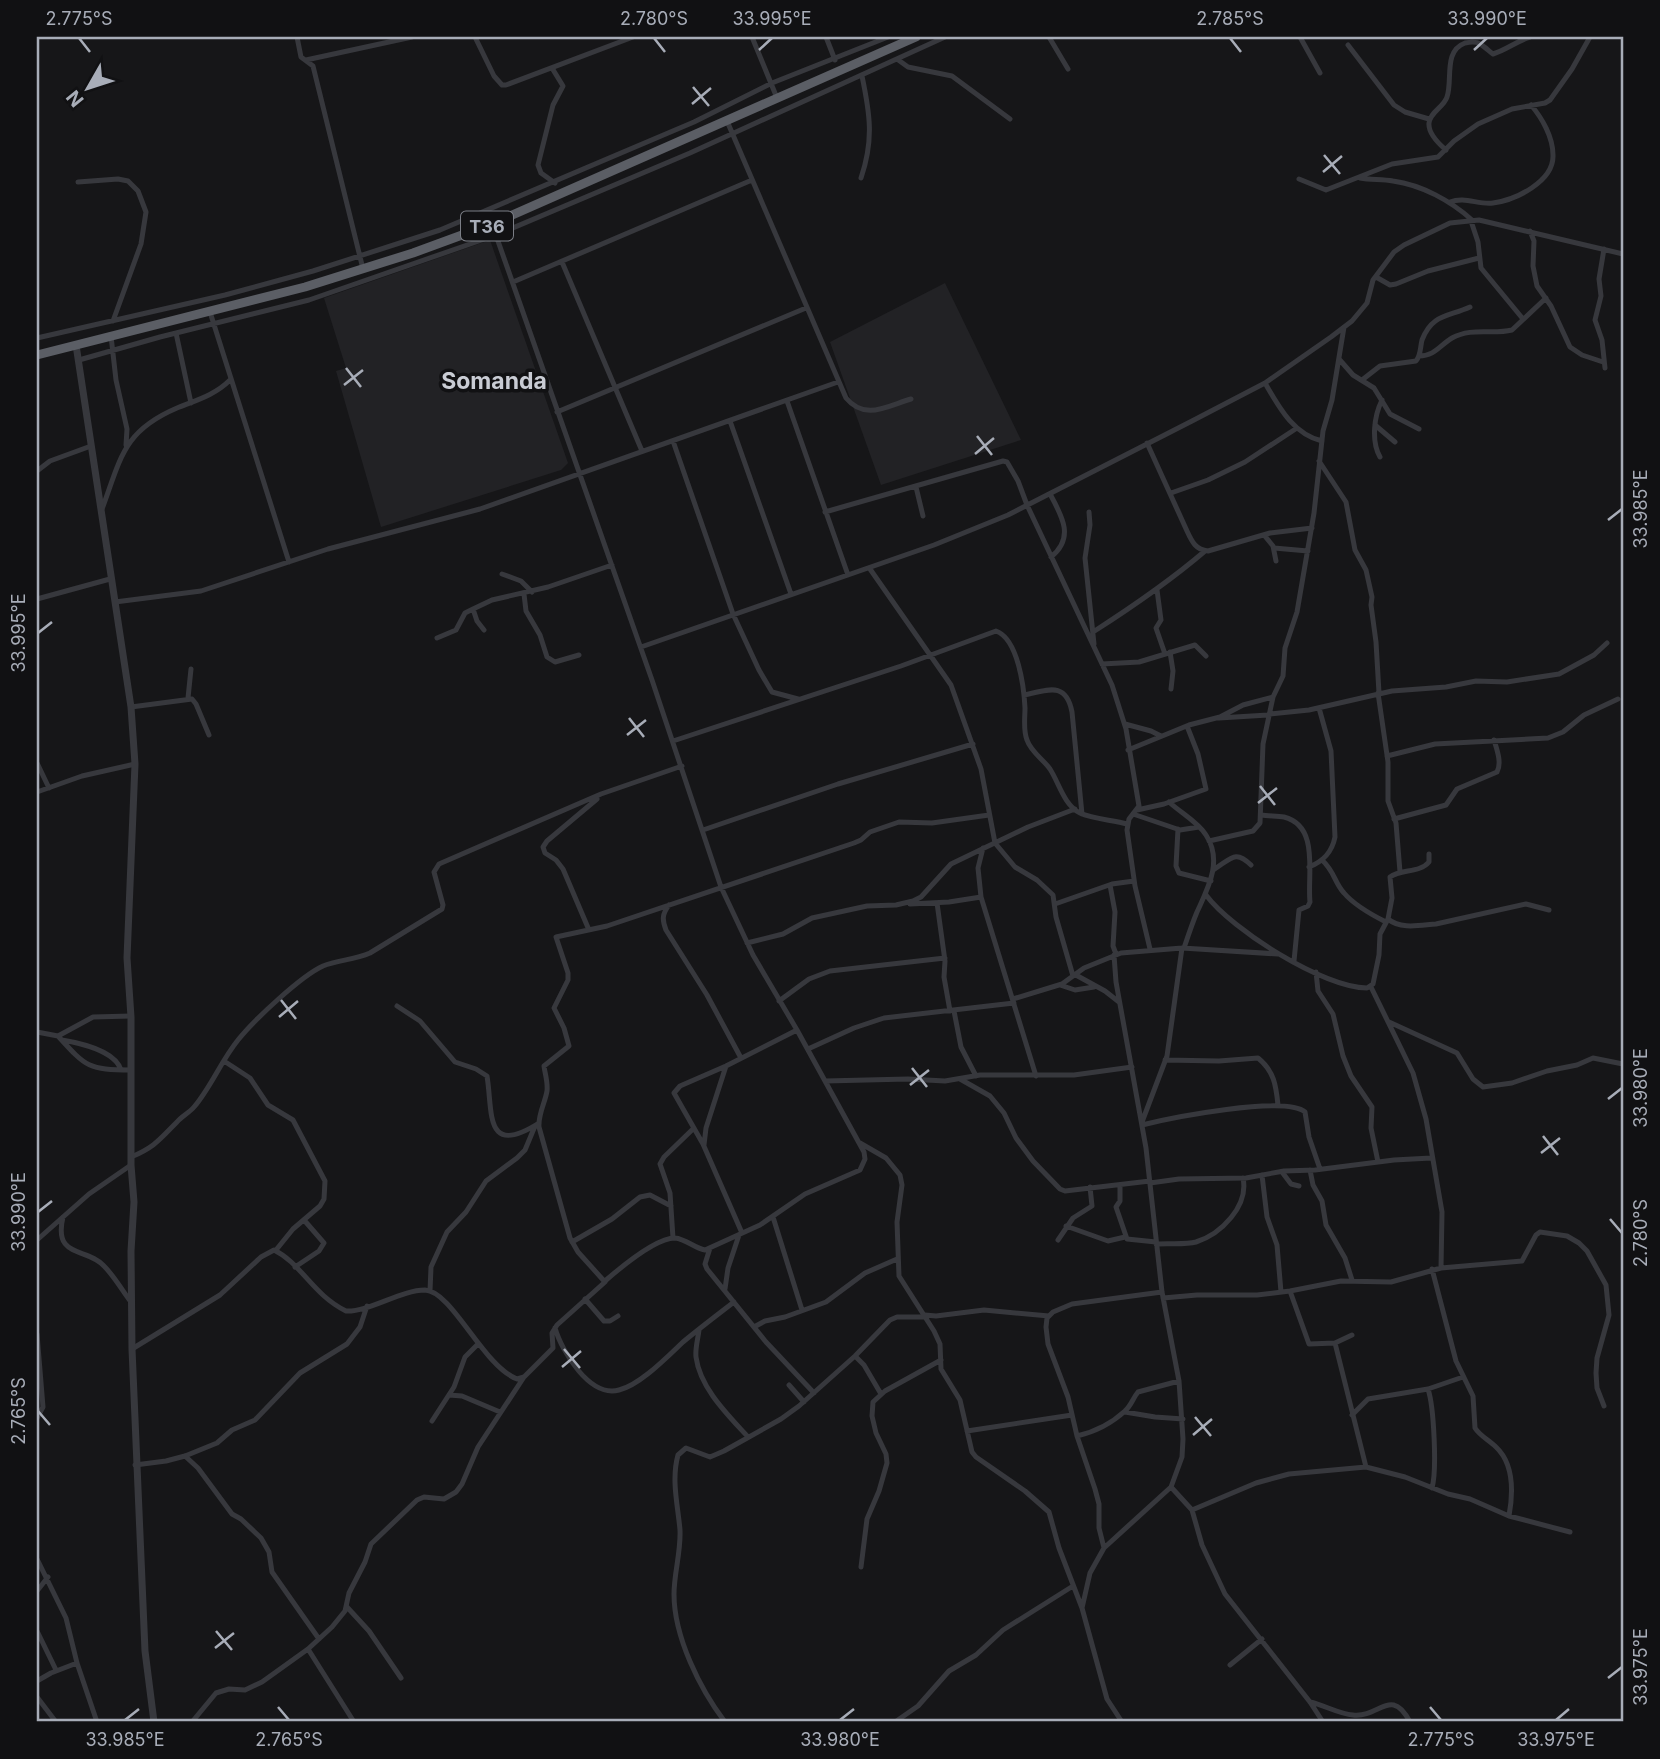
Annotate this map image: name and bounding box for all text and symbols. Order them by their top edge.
text: 2.775°S [45,8,113,29]
text: 2.780°S [620,8,688,29]
text: 33.995°E [732,8,812,29]
text: 2.785°S [1196,8,1264,29]
text: 33.990°E [1447,8,1527,29]
north arrow [52,52,122,122]
text: N [62,86,89,111]
road number: T36 [461,211,513,240]
district label: Somanda [441,367,547,395]
text: 33.985°E [1630,469,1651,549]
text: 33.995°E [8,593,29,673]
text: 33.980°E [1630,1048,1651,1128]
text: 33.990°E [8,1172,29,1252]
text: 2.780°S [1630,1199,1651,1267]
text: 2.765°S [8,1377,29,1445]
text: 33.975°E [1630,1628,1651,1706]
text: 33.985°E [85,1729,165,1750]
text: 2.765°S [255,1729,323,1750]
text: 33.980°E [800,1729,880,1750]
text: 2.775°S [1407,1729,1475,1750]
text: 33.975°E [1517,1729,1595,1750]

